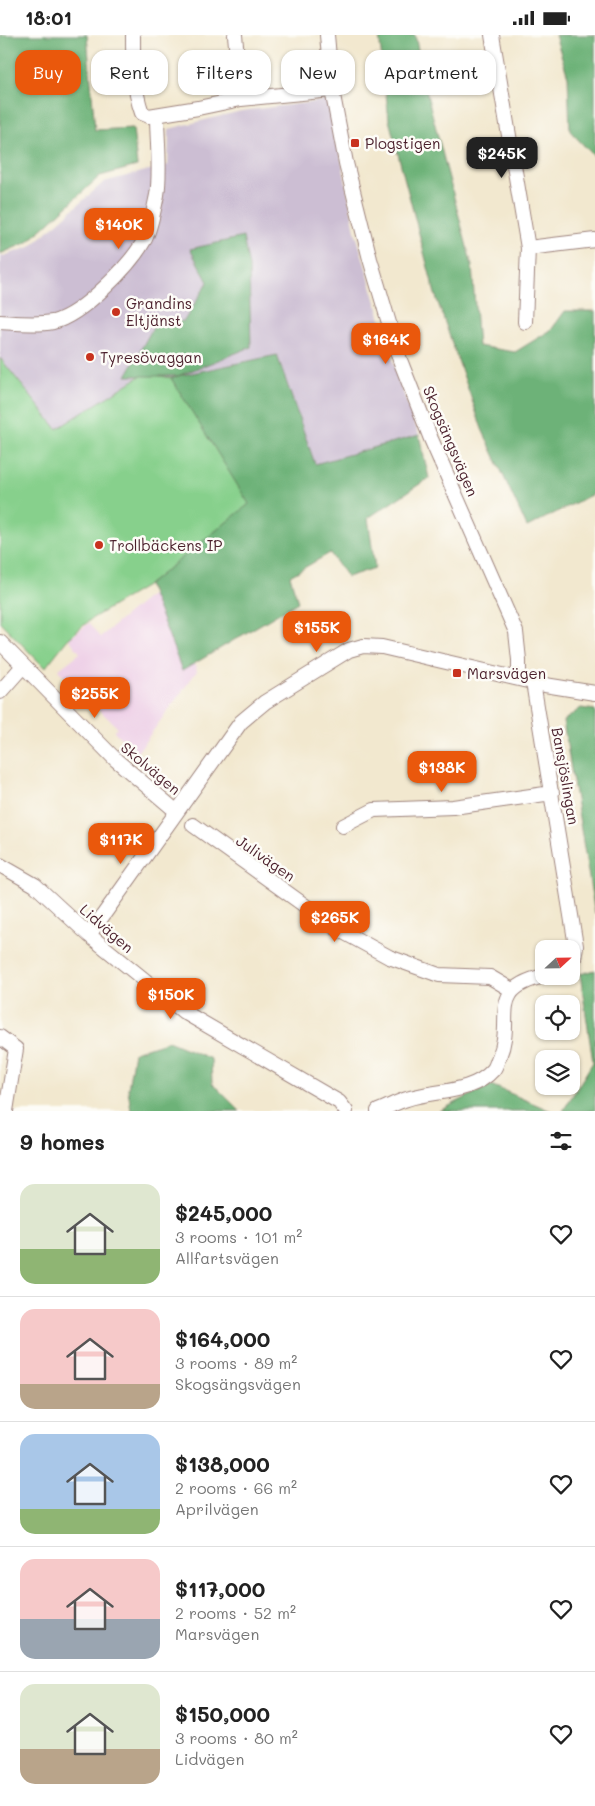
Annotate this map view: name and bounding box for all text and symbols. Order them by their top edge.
text: 18:01 [25,5,72,30]
chip: Buy [15,50,81,95]
chip: Rent [91,50,168,95]
chip: Filters [178,50,271,95]
chip: New [281,50,355,95]
chip: Apartment [365,50,496,95]
place label: Plogstigen [365,133,440,153]
marker: Plogstigen [349,137,361,149]
pin: $245K [467,137,537,179]
text: $245K [478,142,526,163]
pin: $140K [84,207,154,250]
text: $140K [95,213,143,234]
place label: Grandins Eltjänst [126,293,192,330]
marker: Grandins Eltjänst [110,306,122,318]
pin: $164K [351,323,421,365]
text: $164K [362,328,410,349]
place label: Tyresövaggan [100,347,202,367]
marker: Tyresövaggan [84,351,96,363]
street label: Skogsängsvägen [419,383,483,499]
place label: Trollbäckens IP [109,535,222,555]
marker: Trollbäckens IP [93,539,105,551]
pin: $155K [282,611,352,653]
text: $155K [294,616,340,637]
place label: Marsvägen [467,663,546,683]
marker: Marsvägen [451,667,463,679]
pin: $255K [60,677,130,719]
text: $255K [71,682,119,703]
street label: Bansjöslingan [548,726,584,826]
street label: Skolvägen [117,737,185,799]
pin: $138K [407,751,477,793]
text: $138K [418,756,466,777]
pin: $117K [86,823,156,865]
text: $117K [99,828,143,849]
street label: Julivägen [233,830,299,886]
street label: Lidvägen [76,899,138,957]
pin: $265K [300,901,370,943]
text: $265K [311,906,359,927]
north arrow [535,940,580,985]
map controls [535,940,580,1095]
pin: $150K [136,977,206,1020]
text: $150K [147,983,195,1004]
button: locate [535,995,580,1040]
button: layers [535,1050,580,1095]
icon: filters [547,1127,575,1155]
text: 9 homes [20,1128,105,1155]
text: $245,000 [175,1199,272,1226]
icon: home [60,1204,120,1264]
icon: heart [547,1220,575,1248]
text: 3 rooms · 101 m² [175,1226,302,1247]
text: Allfartsvägen [175,1247,279,1268]
text: $164,000 [175,1325,270,1352]
icon: home [60,1329,120,1389]
icon: heart [547,1345,575,1373]
text: 3 rooms · 89 m² [175,1352,297,1373]
text: Skogsängsvägen [175,1373,301,1394]
text: $138,000 [175,1450,270,1477]
icon: home [60,1454,120,1514]
icon: heart [547,1470,575,1498]
text: 2 rooms · 66 m² [175,1477,297,1498]
text: Aprilvägen [175,1498,259,1519]
text: $117,000 [175,1575,265,1602]
icon: home [60,1579,120,1639]
icon: heart [547,1595,575,1623]
text: 2 rooms · 52 m² [175,1602,296,1623]
text: Marsvägen [175,1623,259,1644]
text: $150,000 [175,1700,270,1727]
icon: home [60,1704,120,1764]
icon: heart [547,1720,575,1748]
text: 3 rooms · 80 m² [175,1727,298,1748]
text: Lidvägen [175,1748,244,1769]

